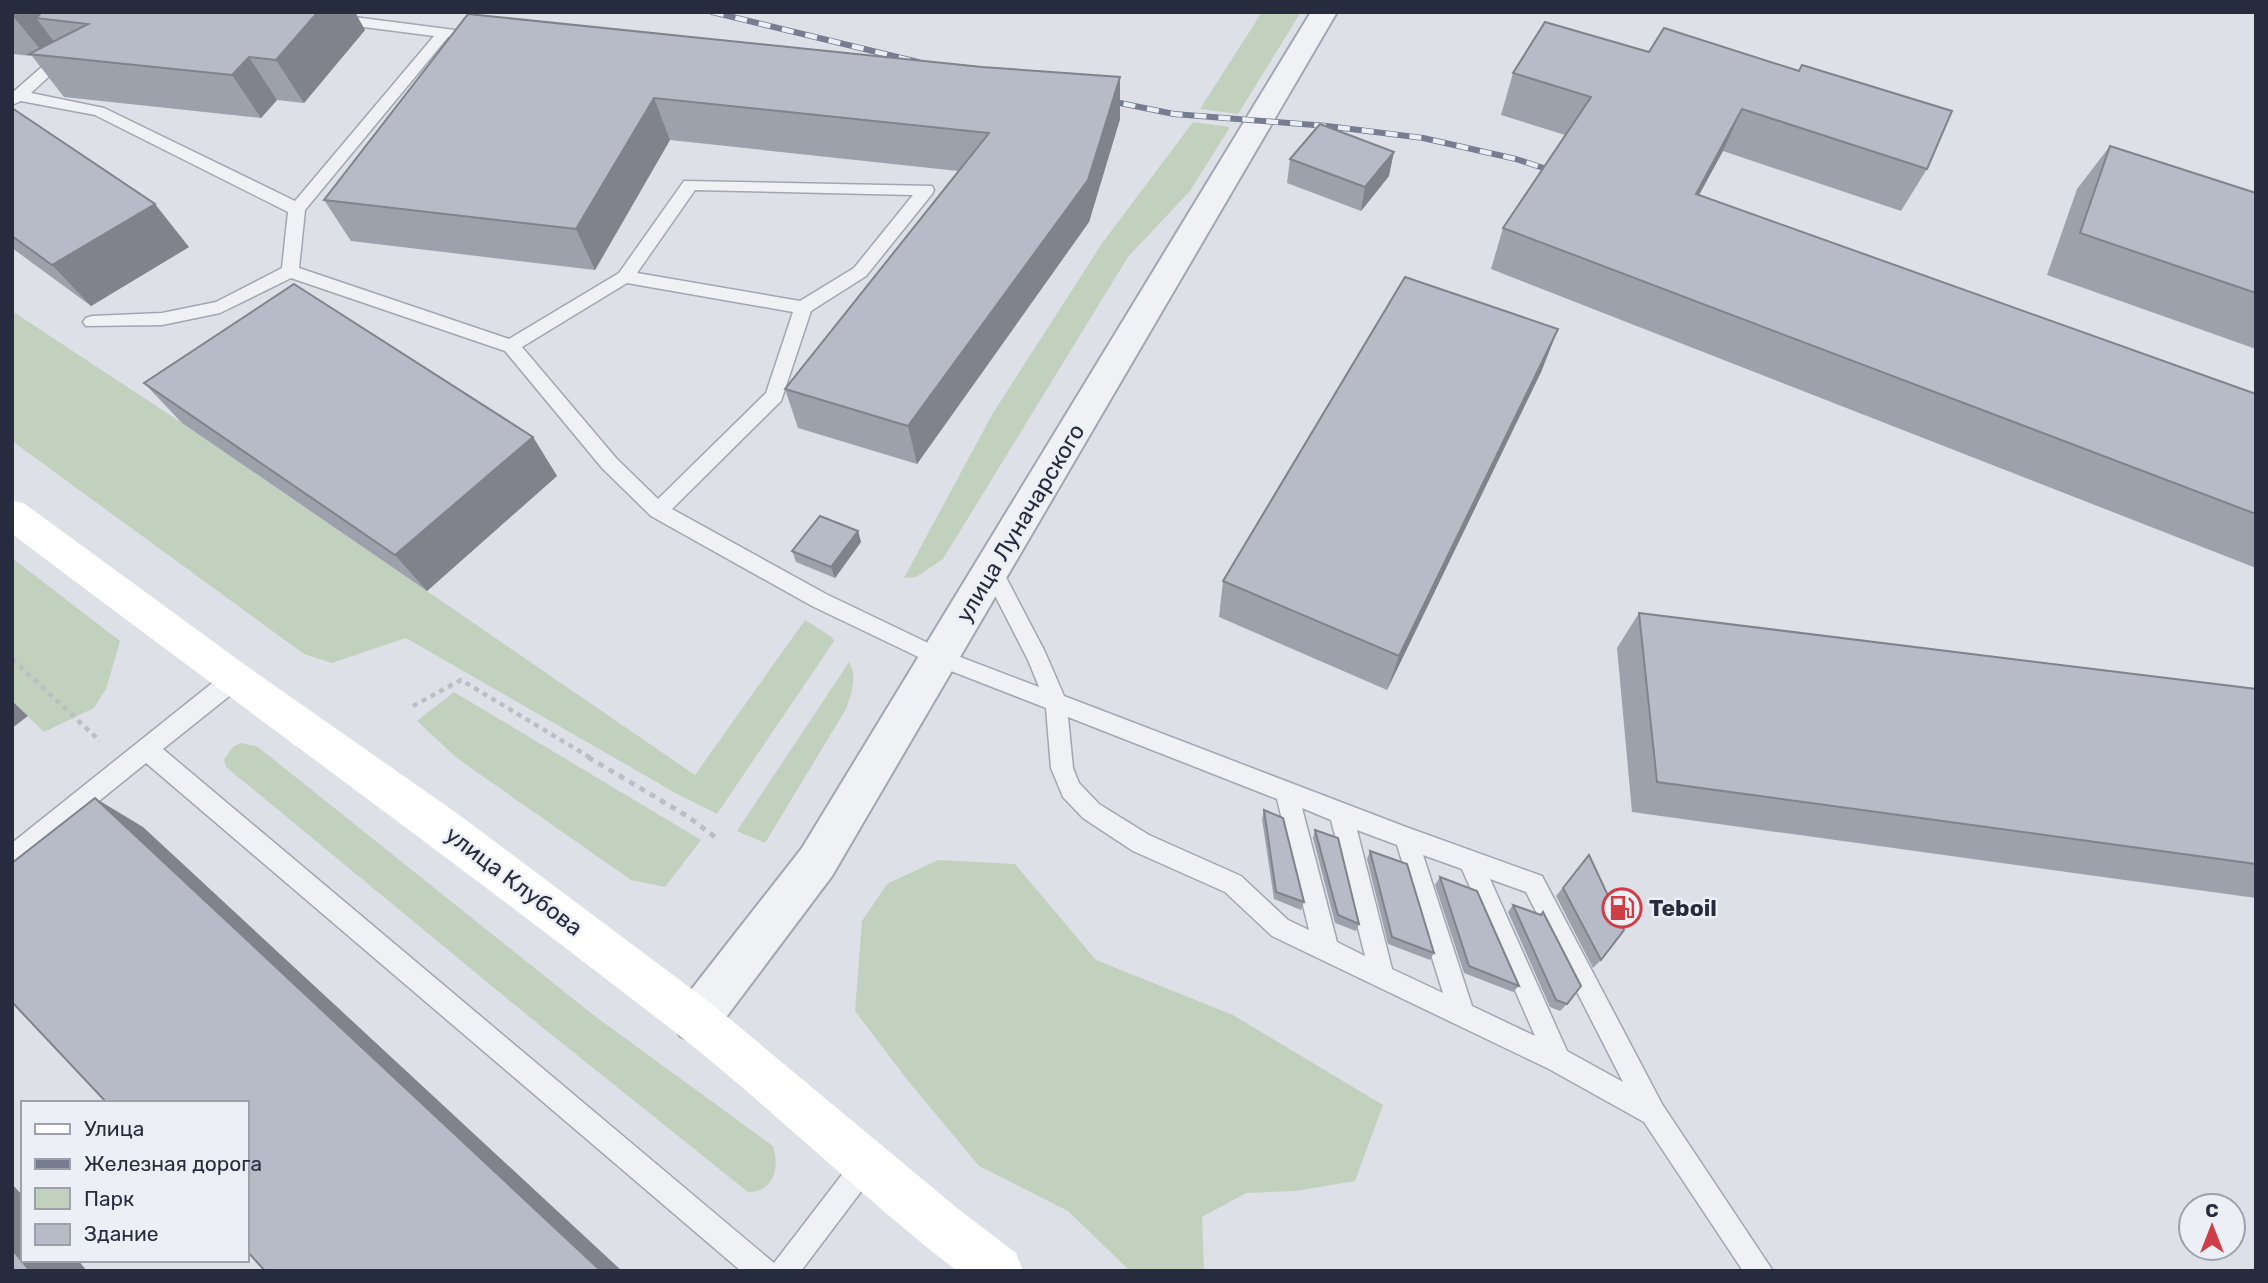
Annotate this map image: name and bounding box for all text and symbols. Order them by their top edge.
street label: улица Луначарского [950,419,1090,627]
street label: улица Клубова [440,820,588,942]
fuel station icon: Teboil [1601,887,1643,929]
place label: Teboil [1649,894,1717,922]
legend [21,1101,248,1262]
text: Улица [84,1116,144,1141]
text: Железная дорога [84,1151,262,1176]
text: Парк [84,1186,134,1211]
north arrow [2177,1192,2247,1262]
text: С [2205,1199,2219,1222]
text: Здание [84,1221,159,1246]

